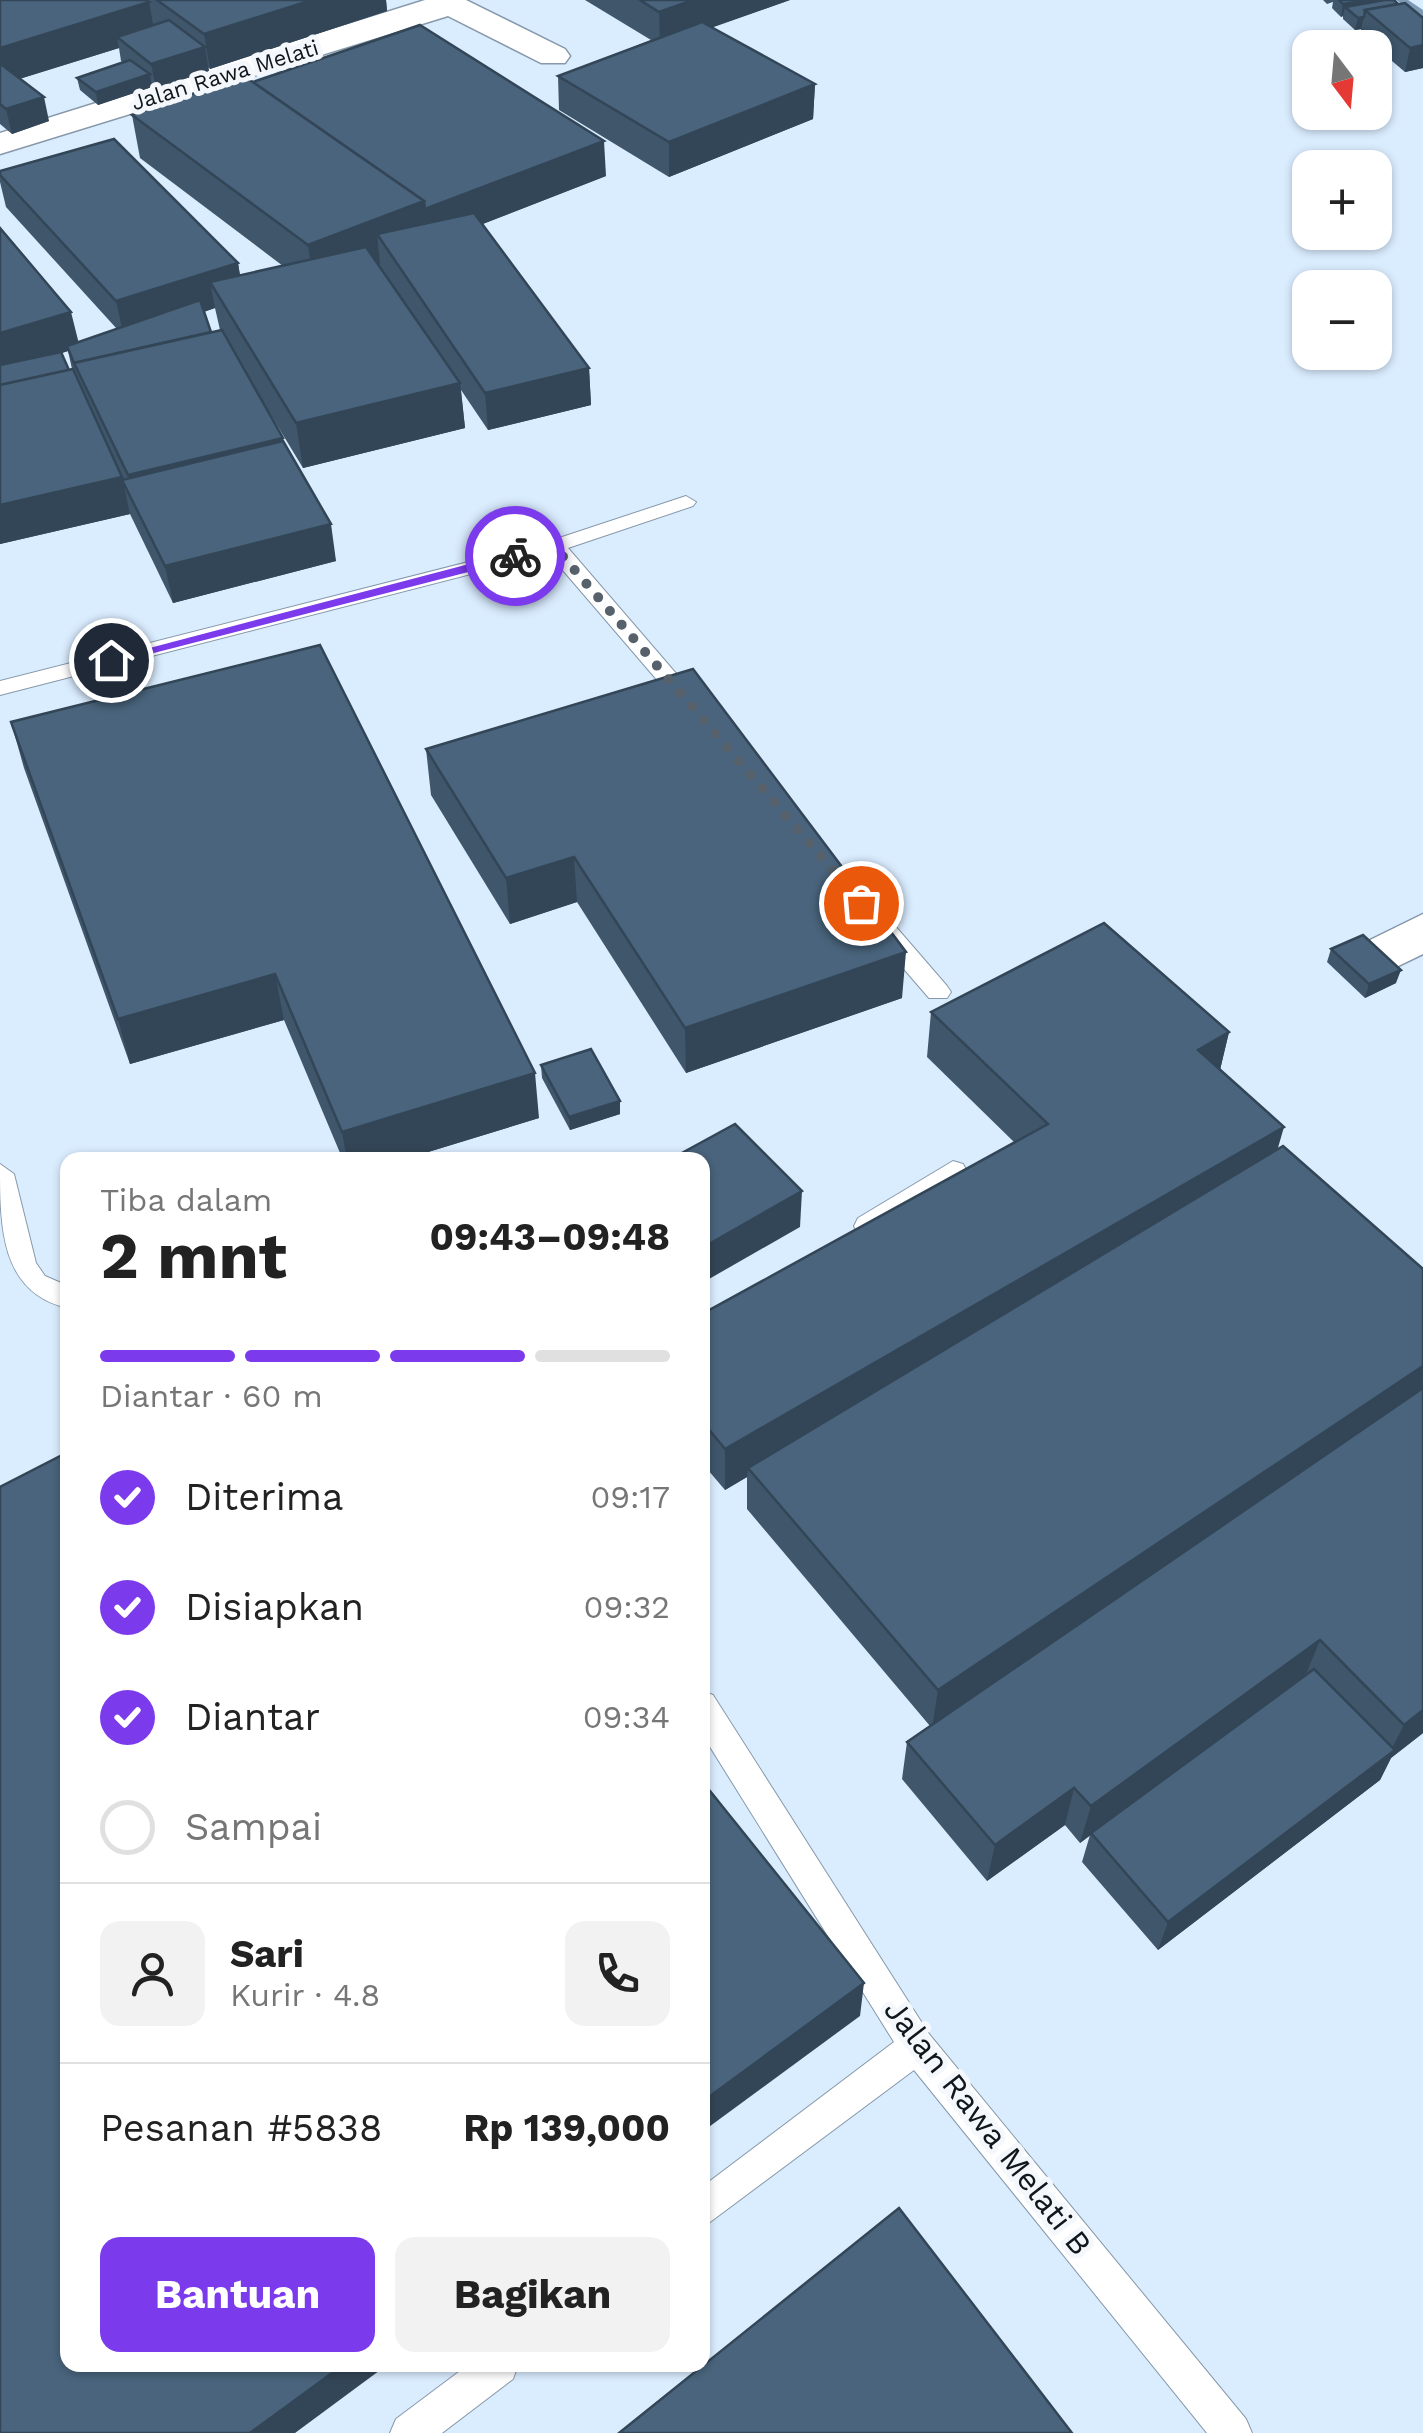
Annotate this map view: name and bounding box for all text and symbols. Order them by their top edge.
north arrow [1292,30,1392,130]
map controls [1292,30,1392,370]
street label: Jalan Rawa Melati [128,35,322,115]
button: + [1292,150,1392,250]
button: − [1292,270,1392,370]
courier [465,506,565,606]
icon: bike [488,529,543,584]
pin [69,618,154,703]
icon: home [84,633,139,688]
pin [819,861,904,946]
icon: bag [834,876,889,931]
text: Tiba dalam [100,1181,272,1219]
text: 09:43–09:48 [430,1215,670,1259]
text: 2 mnt [100,1218,287,1294]
text: Diantar · 60 m [100,1377,323,1415]
icon: check [100,1470,155,1525]
text: Diterima [185,1475,344,1519]
text: 09:17 [590,1478,670,1516]
icon: check [100,1580,155,1635]
text: Disiapkan [185,1585,364,1629]
text: 09:32 [584,1588,670,1626]
icon: check [100,1690,155,1745]
text: Diantar [185,1695,320,1739]
text: 09:34 [583,1698,670,1736]
text: Sampai [185,1805,322,1849]
button: person [100,1921,205,2026]
button: phone [565,1921,670,2026]
text: Sari [230,1932,304,1976]
text: Kurir · 4.8 [230,1976,380,2014]
street label: Jalan Rawa Melati B [876,1991,1100,2263]
text: Pesanan #5838 [100,2106,382,2150]
text: Rp 139,000 [463,2106,670,2150]
button: Bantuan [100,2237,375,2352]
button: Bagikan [395,2237,670,2352]

